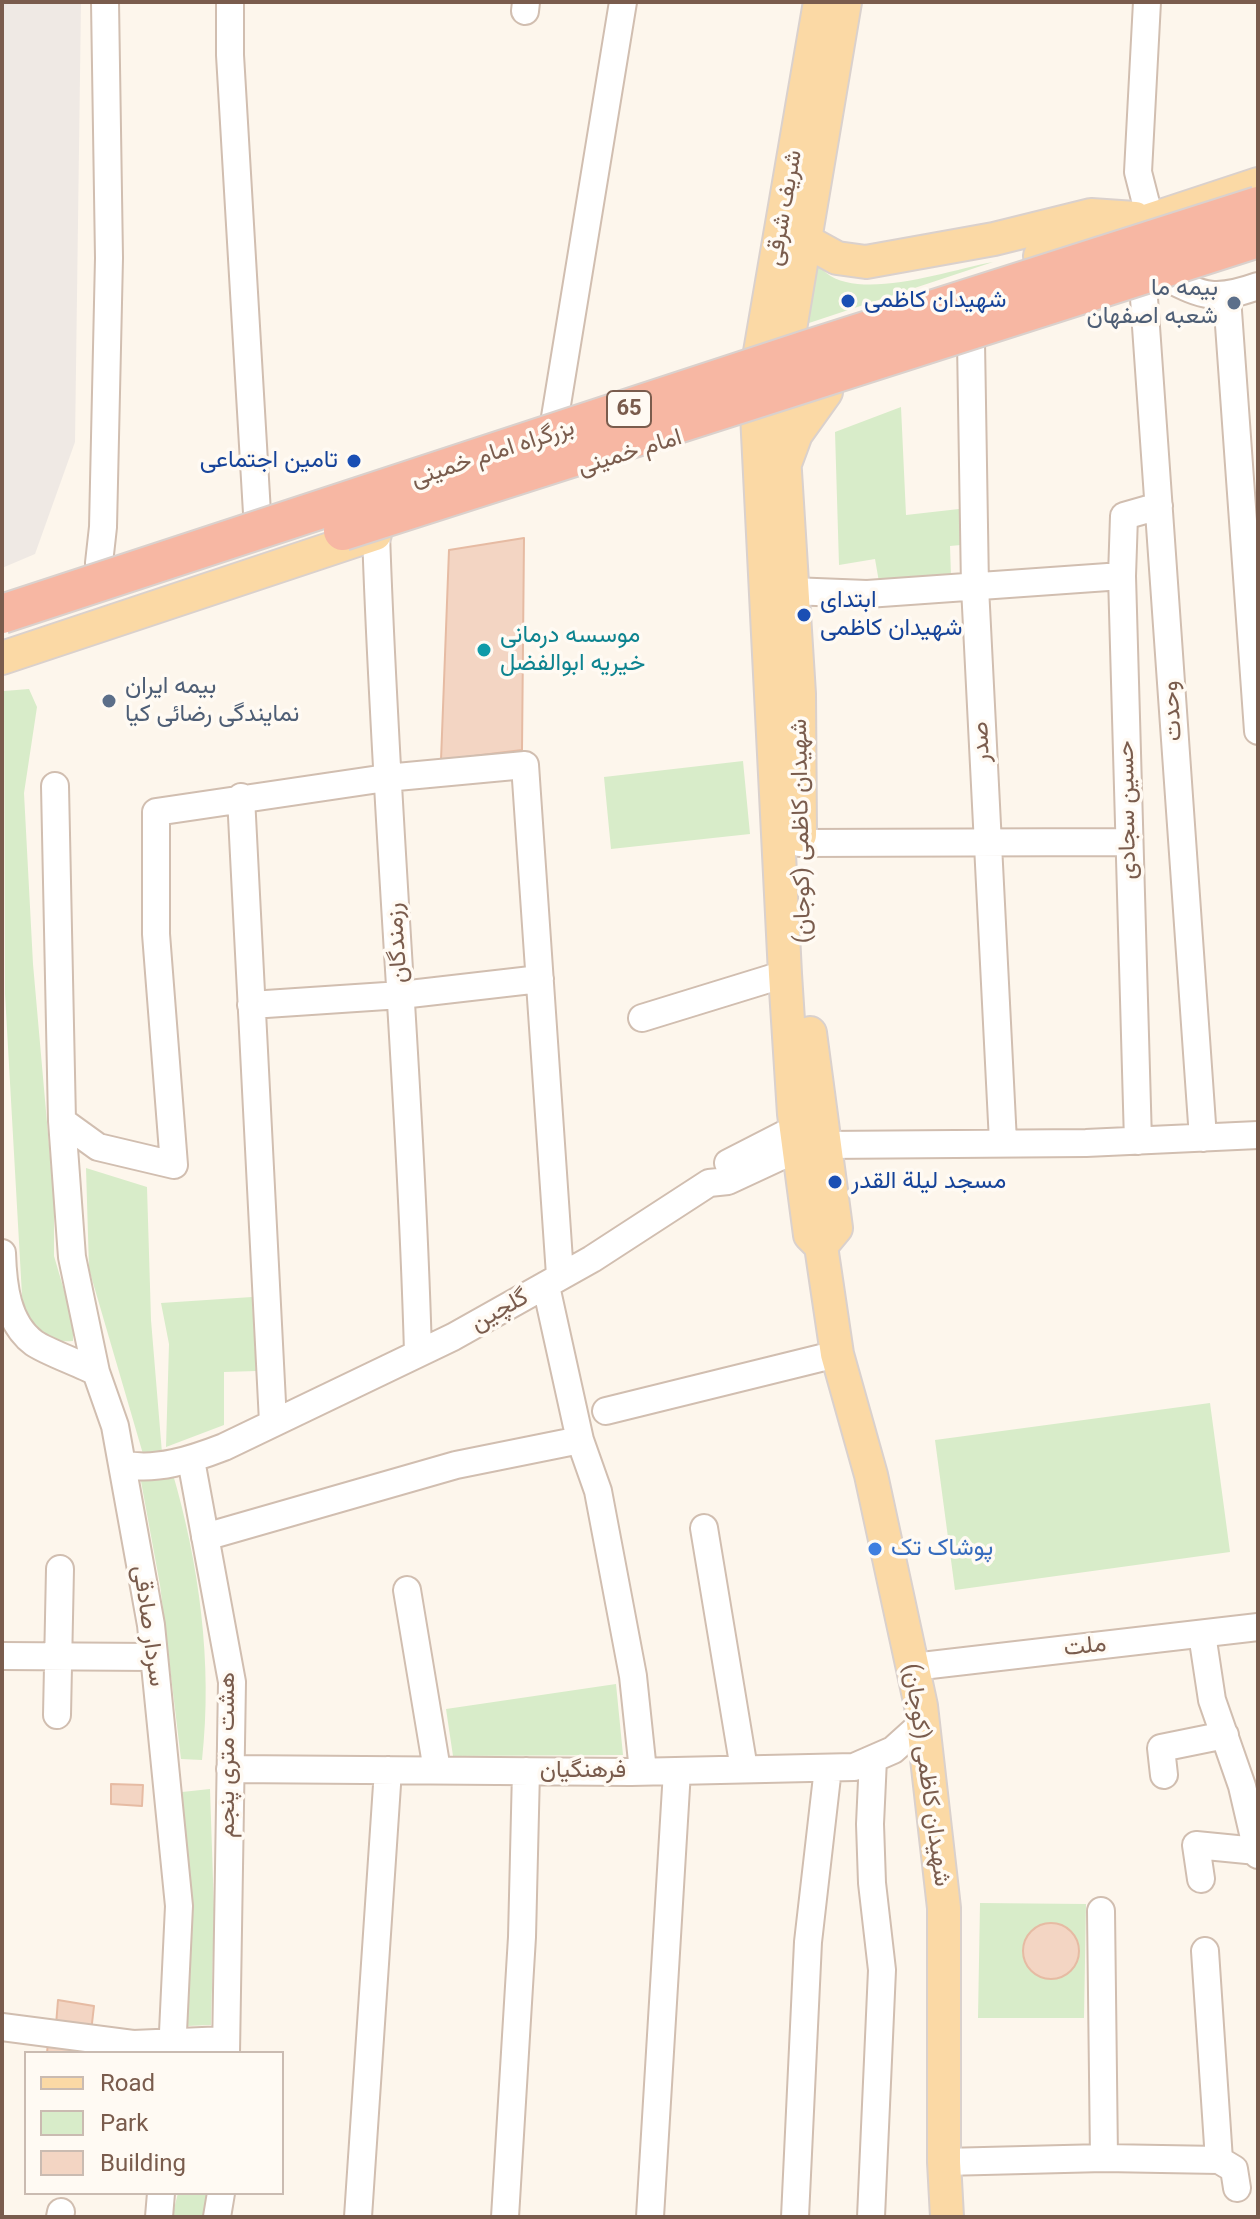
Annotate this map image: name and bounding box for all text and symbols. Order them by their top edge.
street label: شریف شرقی [761,148,809,268]
place label: بیمه ما شعبه اصفهان [1087,275,1218,331]
place label: شهیدان کاظمی [864,287,1006,315]
marker: شهیدان کاظمی [839,292,857,310]
marker: بیمه ما شعبه اصفهان [1225,294,1243,312]
road number: 65 [607,391,651,427]
street label: بزرگراه امام خمینی [408,414,578,494]
street label: امام خمینی [575,424,685,482]
place label: تامین اجتماعی [200,447,338,475]
marker: تامین اجتماعی [345,452,363,470]
place label: ابتدای شهیدان کاظمی [820,587,962,643]
marker: ابتدای شهیدان کاظمی [795,606,813,624]
place label: موسسه درمانی خیریه ابوالفضل [500,622,645,678]
marker: موسسه درمانی خیریه ابوالفضل [475,641,493,659]
place label: بیمه ایران نمایندگی رضائی کيا [125,673,299,729]
street label: وحدت [1157,680,1189,742]
marker: بیمه ایران نمایندگی رضائی کيا [100,692,118,710]
street label: شهیدان کاظمی (کوجان) [786,718,818,944]
street label: صدر [967,721,997,763]
street label: حسین سجادی [1112,740,1144,880]
street label: رزمندگان [381,902,415,984]
place label: مسجد لیلة القدر [851,1168,1006,1196]
marker: مسجد لیلة القدر [826,1173,844,1191]
street label: گلچین [466,1284,534,1338]
place label: پوشاک تک [891,1535,993,1563]
marker: پوشاک تک [866,1540,884,1558]
street label: سردار صادقی [125,1564,171,1688]
street label: ملت [1062,1630,1108,1664]
street label: شهیدان کاظمی (کوجان) [896,1662,956,1888]
street label: هشت متری پنجم [214,1672,242,1838]
street label: فرهنگیان [540,1757,626,1785]
legend [24,2051,284,2195]
text: Road [100,2069,155,2097]
text: Park [100,2109,148,2137]
text: Building [100,2149,186,2177]

